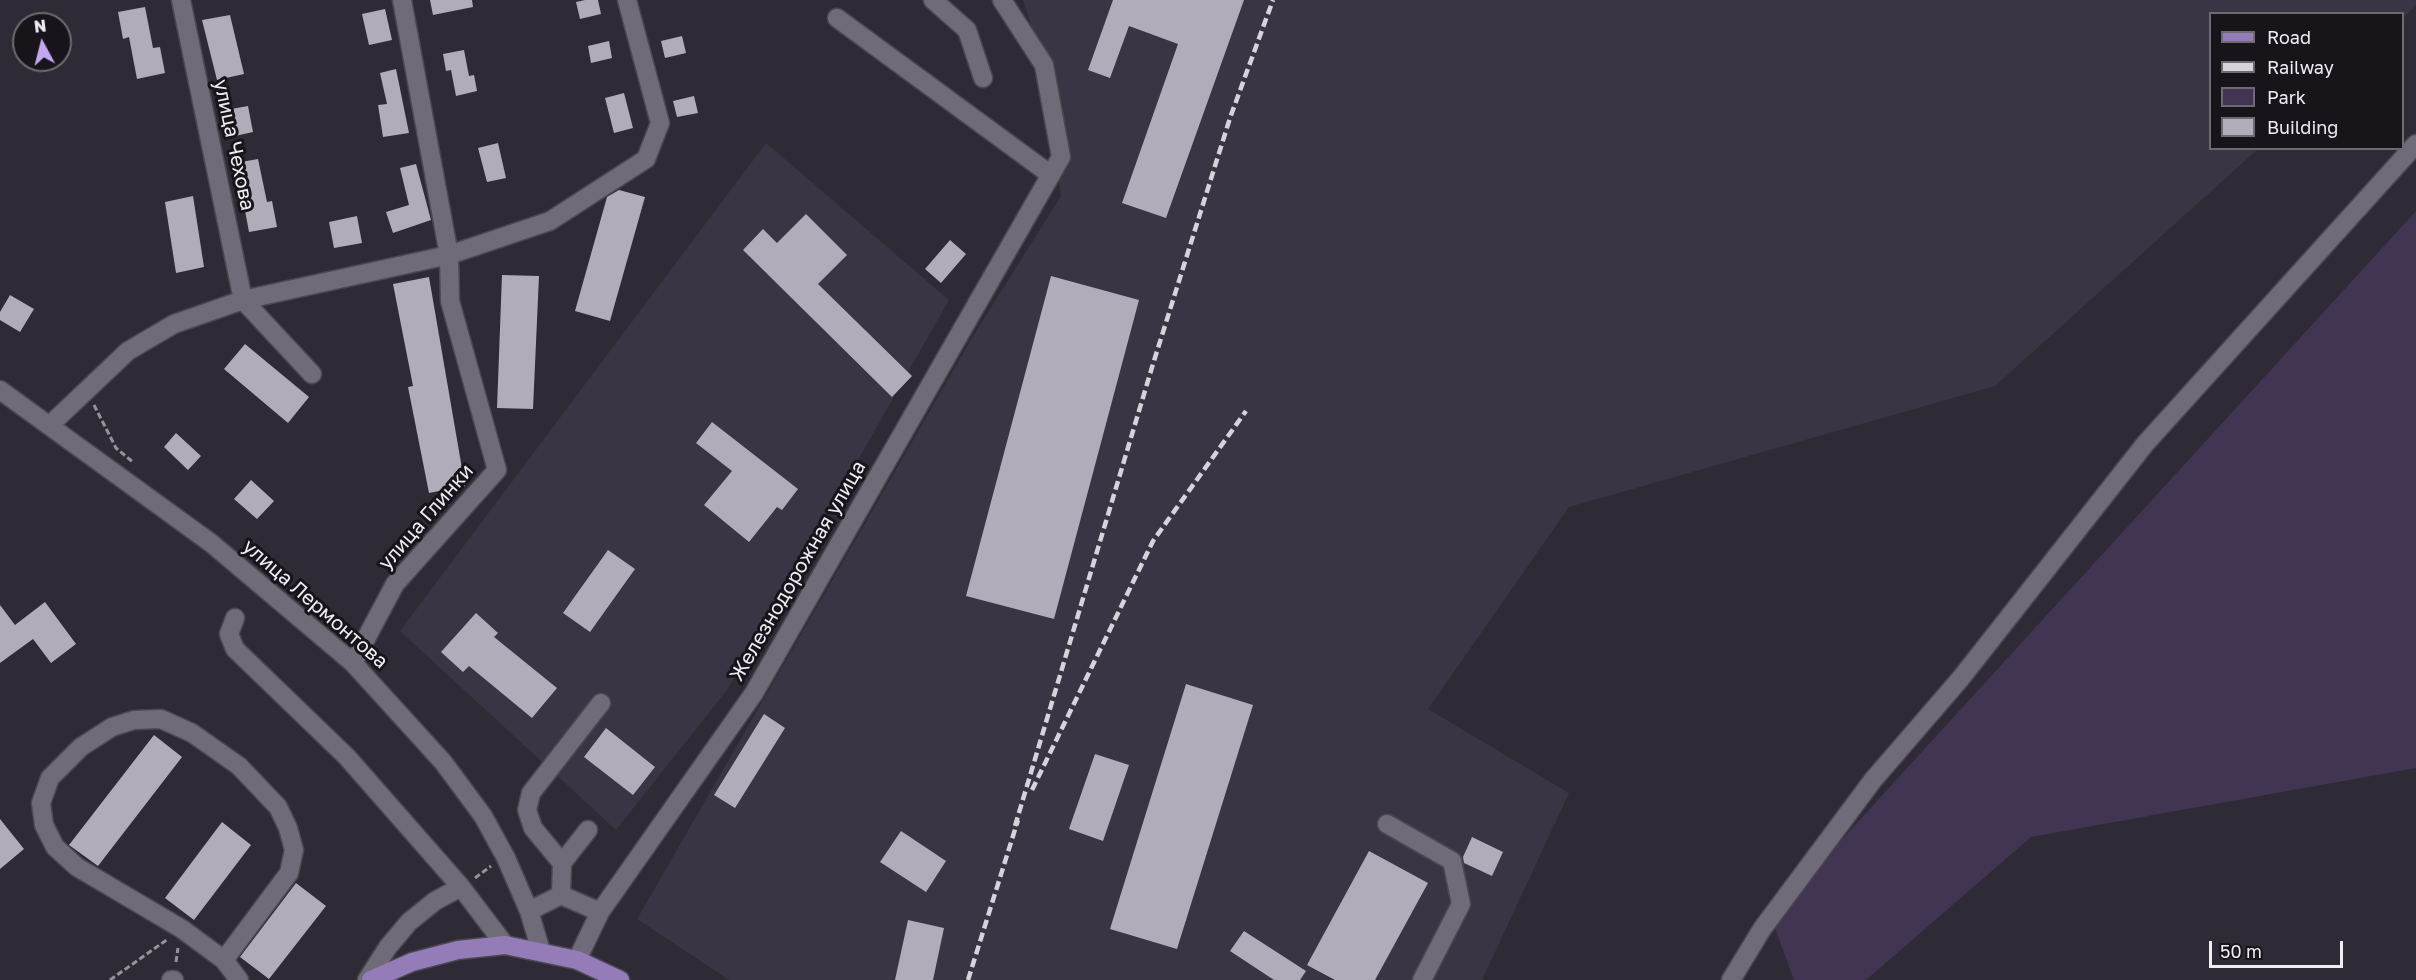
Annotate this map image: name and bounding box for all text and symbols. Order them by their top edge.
north arrow [12,12,72,72]
legend [2209,12,2404,150]
text: N [33,15,47,37]
text: Road [2267,26,2311,48]
text: Railway [2267,56,2334,78]
street label: улица Чехова [208,77,260,213]
text: Park [2267,86,2306,108]
text: Building [2267,116,2338,138]
street label: Железнодорожная улица [725,457,871,685]
street label: улица Глинки [374,459,478,575]
street label: улица Лермонтова [237,534,393,674]
scale bar [2212,929,2346,967]
text: 50 m [2220,940,2262,962]

